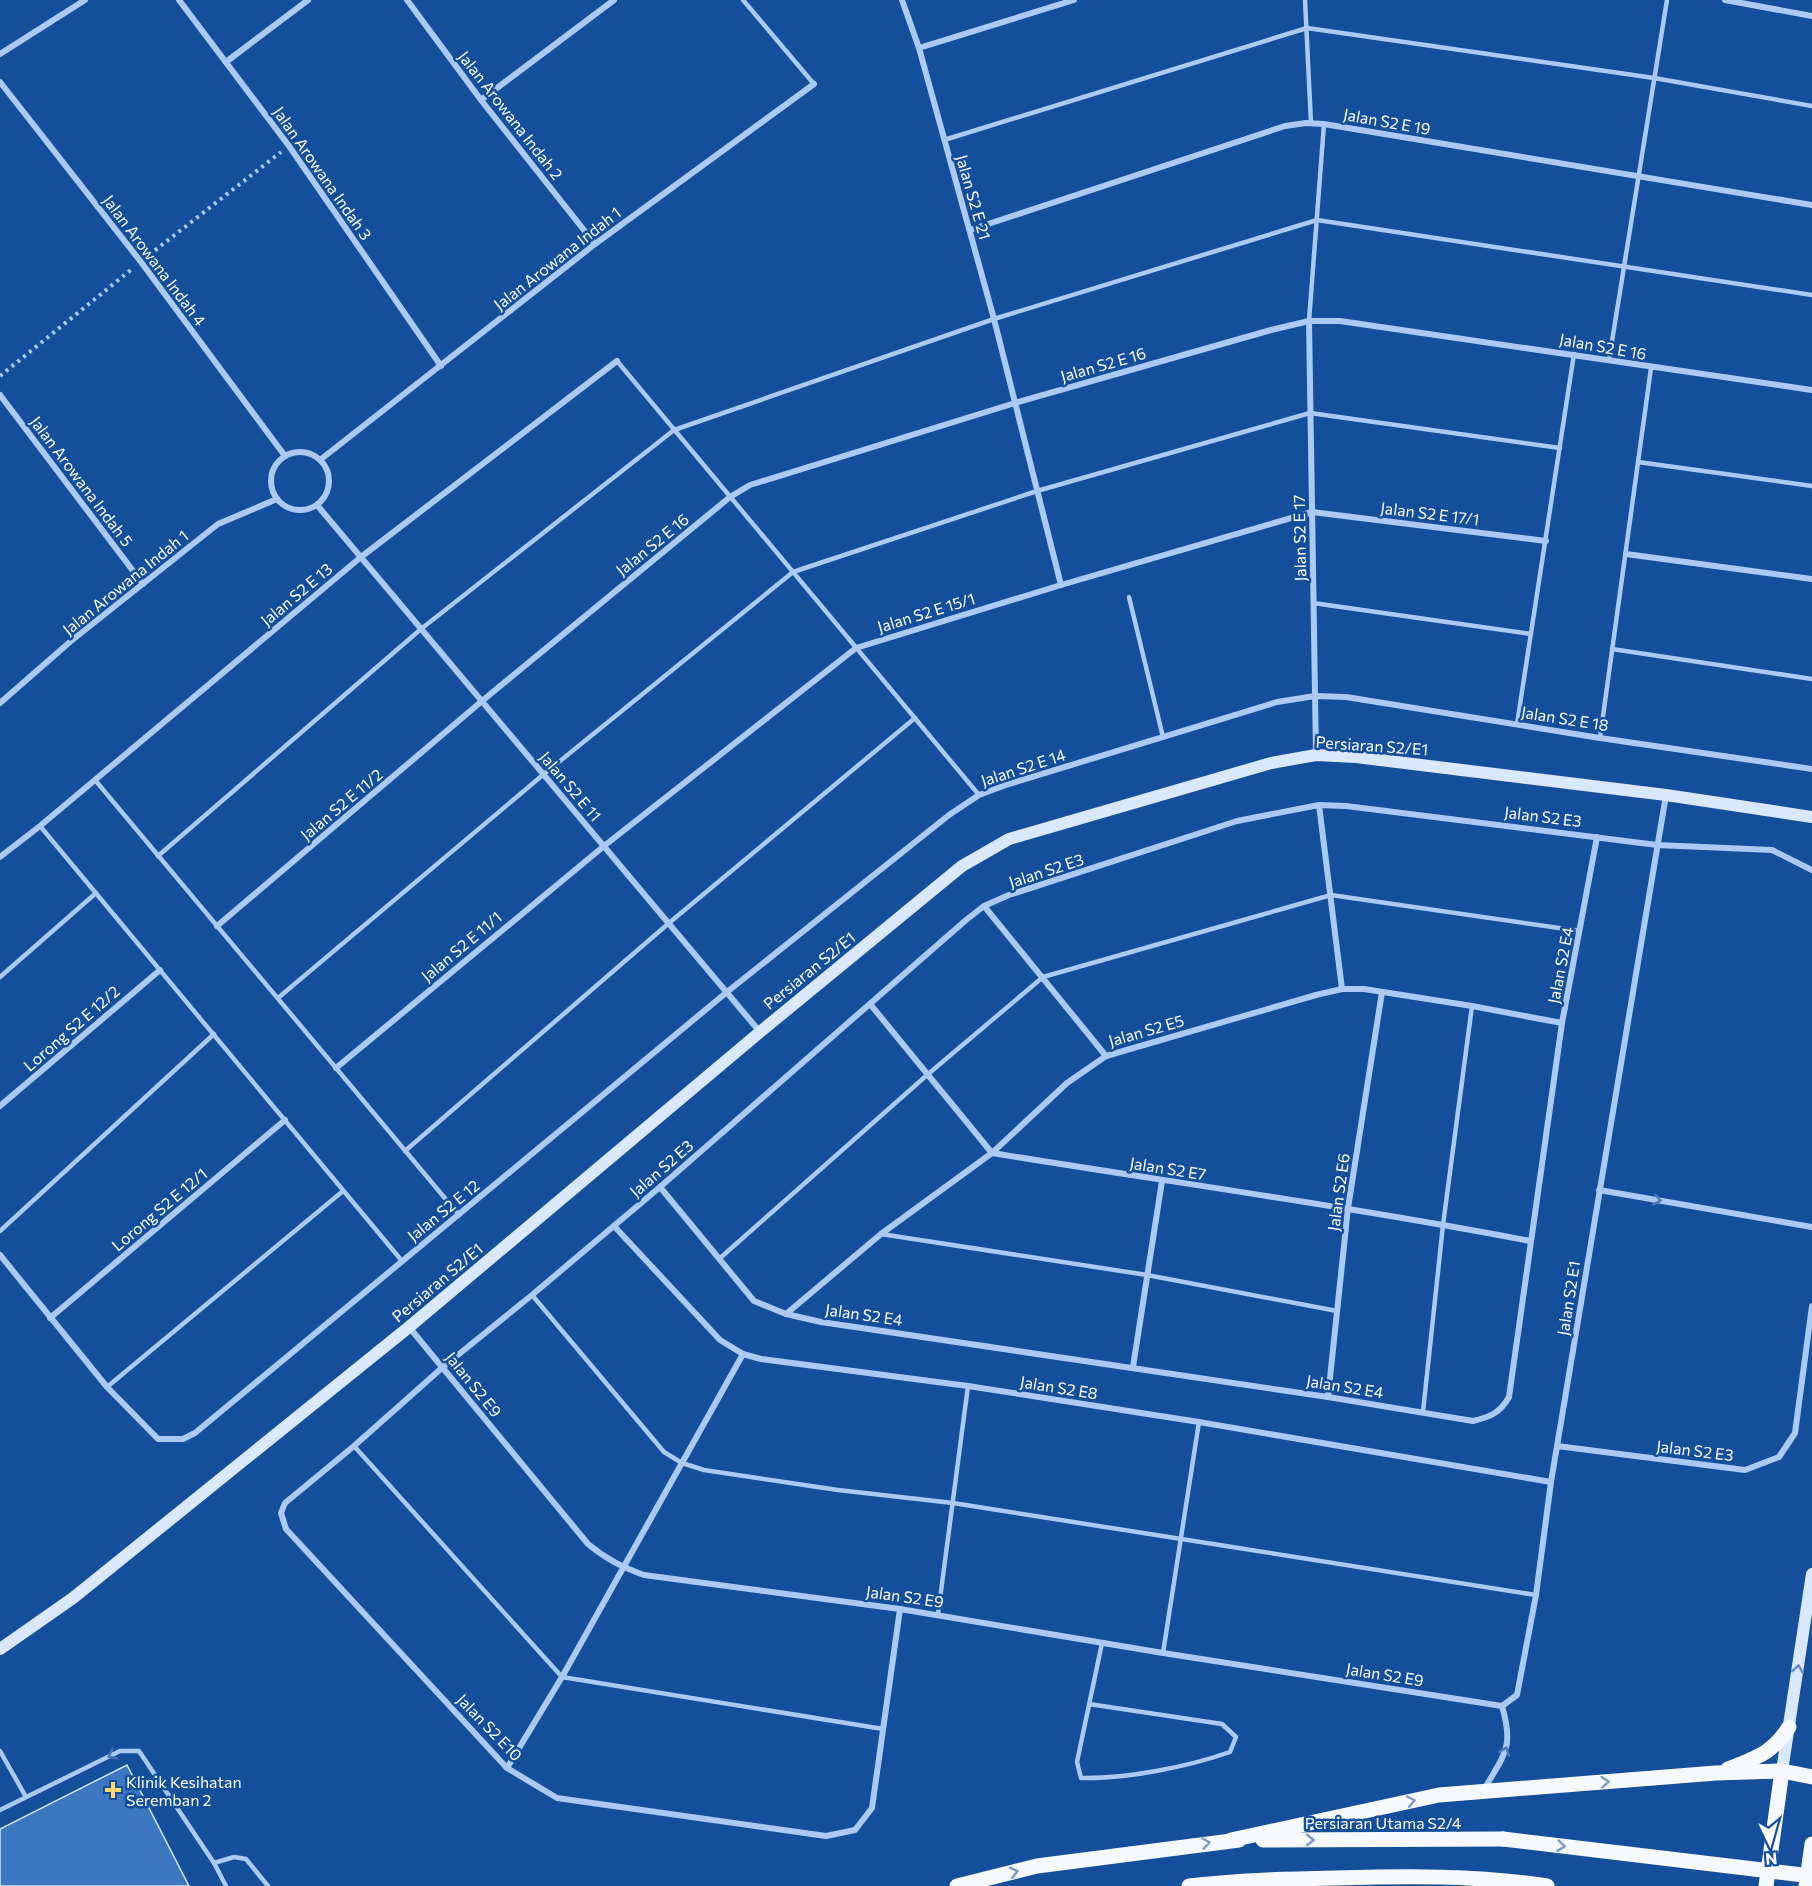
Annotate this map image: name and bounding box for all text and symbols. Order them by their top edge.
street label: Jalan Arowana Indah 2 [455,47,567,183]
street label: Jalan Arowana Indah 3 [270,103,376,243]
street label: Jalan S2 E 19 [1342,104,1432,138]
street label: Jalan S2 E 21 [953,152,995,242]
street label: Jalan Arowana Indah 4 [100,191,211,329]
street label: Jalan Arowana Indah 1 [490,202,624,314]
street label: Jalan S2 E 16 [1558,329,1648,363]
street label: Jalan S2 E 16 [1058,343,1148,385]
street label: Jalan Arowana Indah 5 [27,412,137,550]
street label: Jalan S2 E 17 [1289,494,1309,582]
street label: Jalan S2 E 17/1 [1379,497,1481,529]
street label: Jalan S2 E 16 [612,509,692,579]
street label: Jalan Arowana Indah 1 [58,526,192,638]
street label: Jalan S2 E 13 [256,559,336,629]
street label: Jalan S2 E 15/1 [875,588,977,636]
street label: Jalan S2 E 18 [1520,702,1610,734]
street label: Persiaran S2/E1 [1315,732,1429,758]
street label: Jalan S2 E 14 [978,744,1068,790]
street label: Jalan S2 E 11 [536,747,606,825]
street label: Jalan S2 E 11/2 [296,764,386,844]
street label: Jalan S2 E3 [1503,802,1583,830]
street label: Jalan S2 E3 [1006,849,1086,891]
street label: Jalan S2 E 11/1 [417,907,505,985]
street label: Jalan S2 E4 [1543,925,1577,1005]
street label: Persiaran S2/E1 [759,927,859,1013]
street label: Lorong S2 E 12/2 [19,981,123,1075]
street label: Jalan S2 E5 [1106,1010,1186,1050]
street label: Jalan S2 E3 [625,1135,697,1201]
street label: Jalan S2 E6 [1323,1152,1353,1232]
street label: Jalan S2 E7 [1129,1153,1207,1183]
street label: Lorong S2 E 12/1 [107,1164,211,1254]
street label: Jalan S2 E 12 [403,1175,483,1245]
one-way arrow [1652,1193,1662,1206]
street label: Persiaran S2/E1 [388,1239,486,1325]
street label: Jalan S2 E1 [1553,1259,1583,1337]
street label: Jalan S2 E4 [824,1299,904,1329]
street label: Jalan S2 E9 [442,1348,506,1420]
street label: Jalan S2 E8 [1019,1371,1099,1403]
street label: Jalan S2 E4 [1305,1371,1385,1402]
street label: Jalan S2 E3 [1655,1436,1735,1464]
street label: Jalan S2 E9 [865,1581,945,1611]
street label: Jalan S2 E9 [1345,1658,1425,1690]
one-way arrow [1791,1664,1803,1674]
street label: Jalan S2 E10 [453,1690,527,1764]
one-way arrow [1497,1746,1510,1757]
one-way arrow [107,1748,118,1760]
place label: Klinik Kesihatan Seremban 2 [126,1772,242,1809]
one-way arrow [1601,1776,1610,1789]
marker: Klinik Kesihatan Seremban 2 [104,1781,122,1799]
one-way arrow [1406,1796,1416,1809]
street label: Persiaran Utama S2/4 [1305,1813,1462,1832]
north arrow [1740,1814,1800,1874]
one-way arrow [1306,1834,1315,1846]
one-way arrow [1202,1837,1211,1850]
one-way arrow [1557,1840,1566,1852]
text: N [1765,1849,1778,1869]
one-way arrow [1009,1866,1019,1879]

